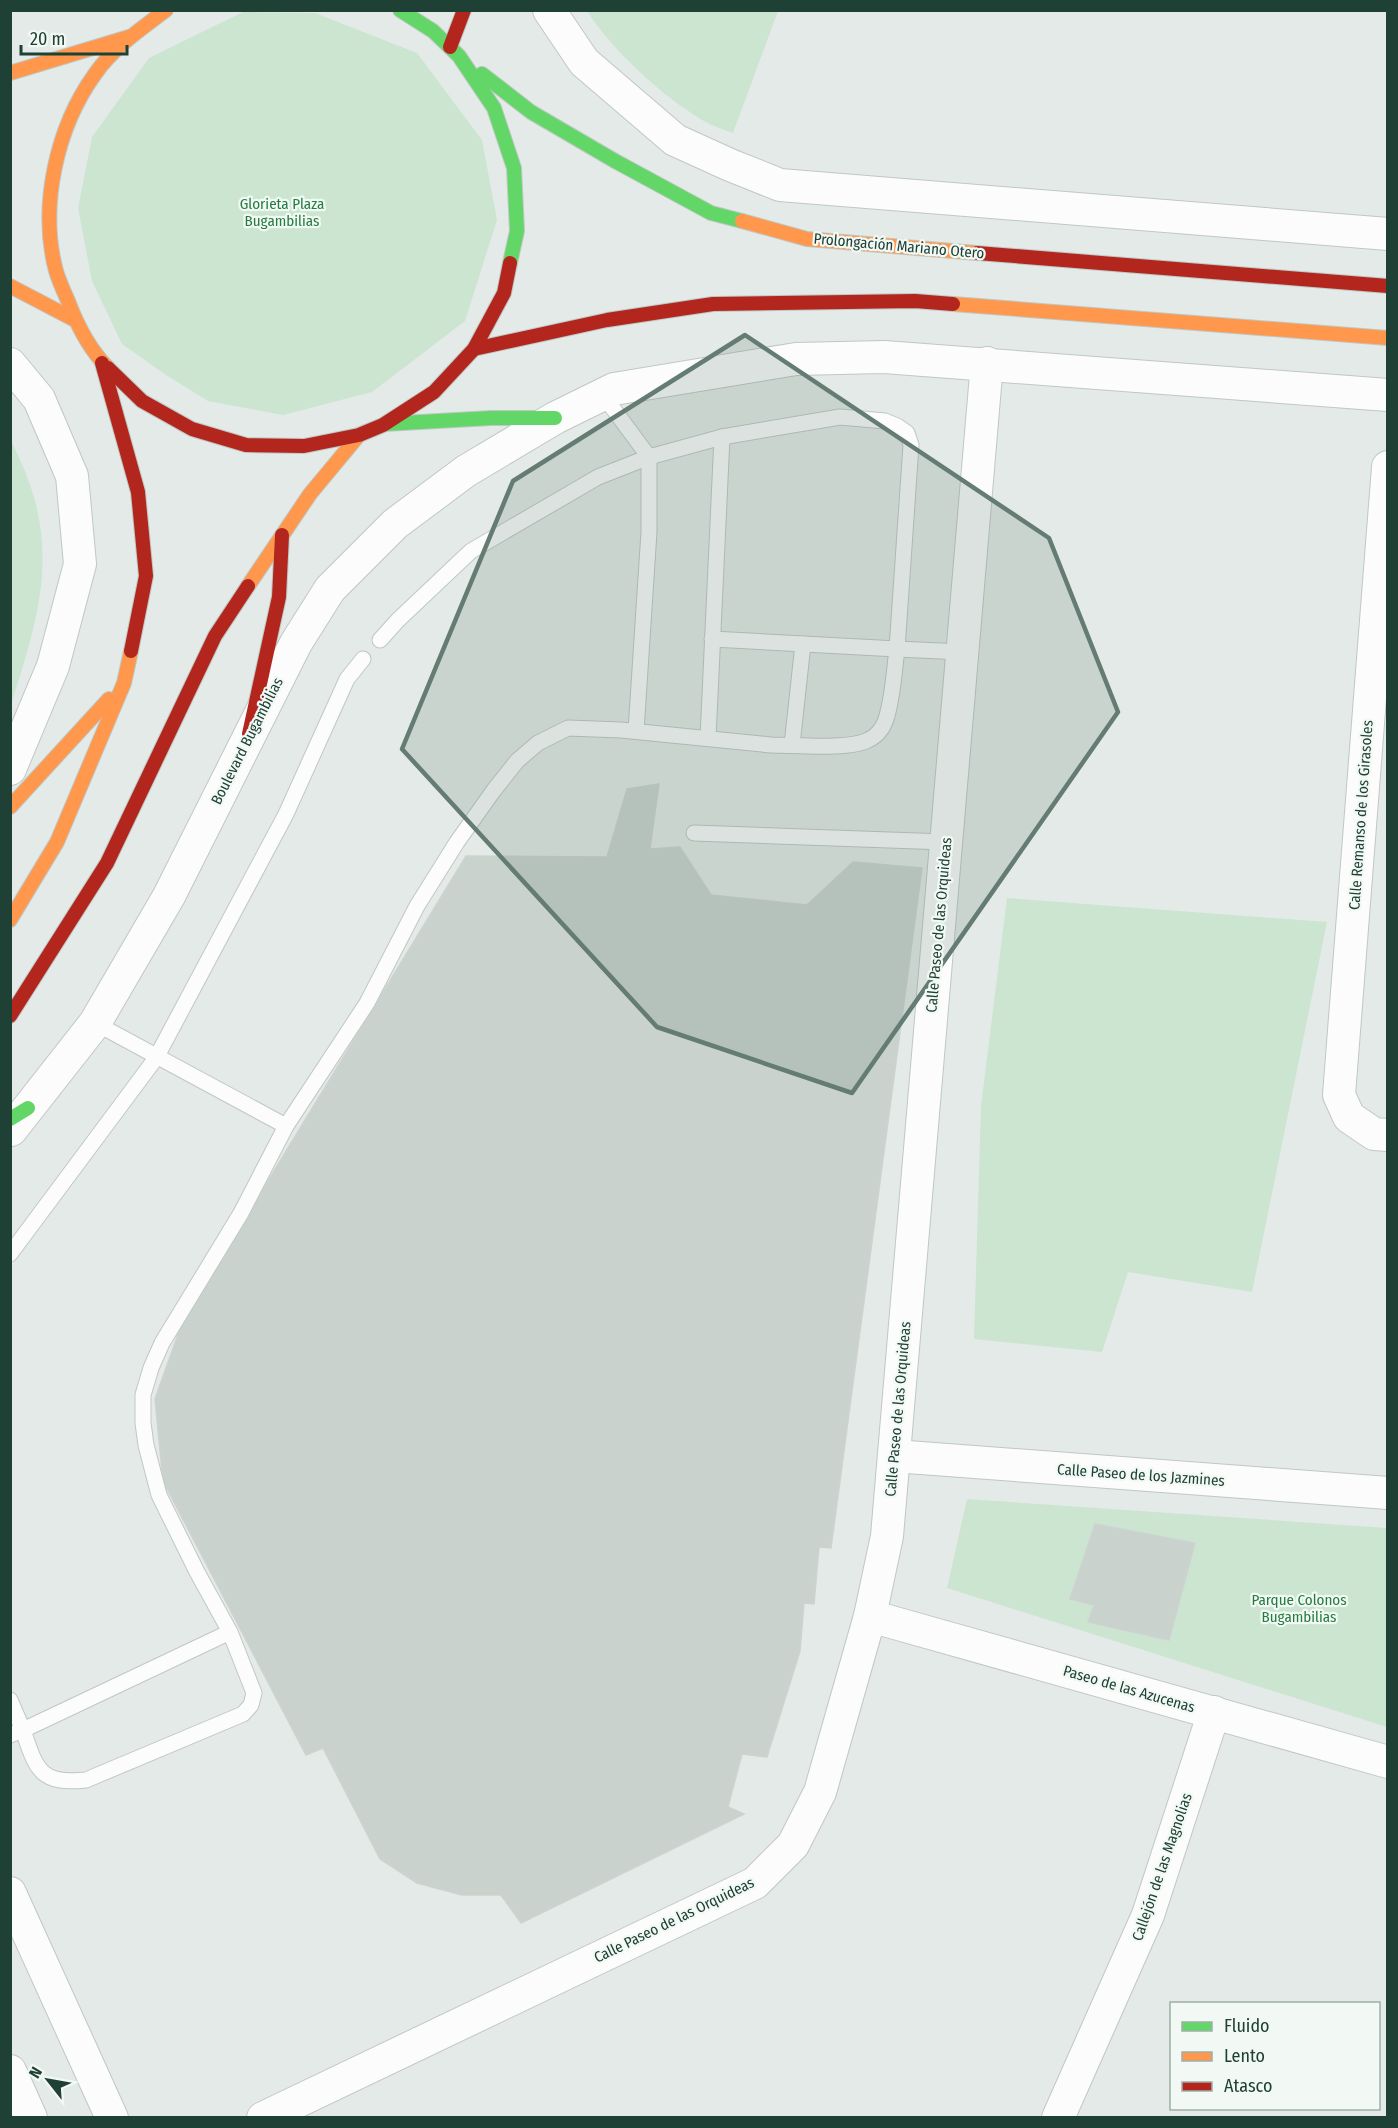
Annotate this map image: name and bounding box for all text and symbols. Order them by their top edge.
scale bar [21,18,128,56]
text: 20 m [30,28,65,50]
park label: Glorieta Plaza Bugambilias [240,195,324,230]
street label: Prolongación Mariano Otero [813,230,985,262]
street label: Boulevard Bugambilias [207,674,287,808]
street label: Calle Remanso de los Girasoles [1345,719,1377,911]
street label: Calle Paseo de las Orquideas [922,837,956,1013]
street label: Calle Paseo de las Orquideas [881,1321,915,1497]
street label: Calle Paseo de los Jazmines [1057,1460,1225,1490]
park label: Parque Colonos Bugambilias [1251,1591,1347,1626]
street label: Paseo de las Azucenas [1061,1662,1197,1716]
street label: Callejón de las Magnolias [1128,1791,1196,1943]
street label: Calle Paseo de las Orquideas [591,1873,757,1967]
legend [1170,2002,1380,2110]
text: Fluido [1224,2015,1270,2037]
text: Lento [1224,2045,1265,2067]
north arrow [18,2050,78,2110]
text: N [25,2064,46,2082]
text: Atasco [1224,2075,1272,2097]

